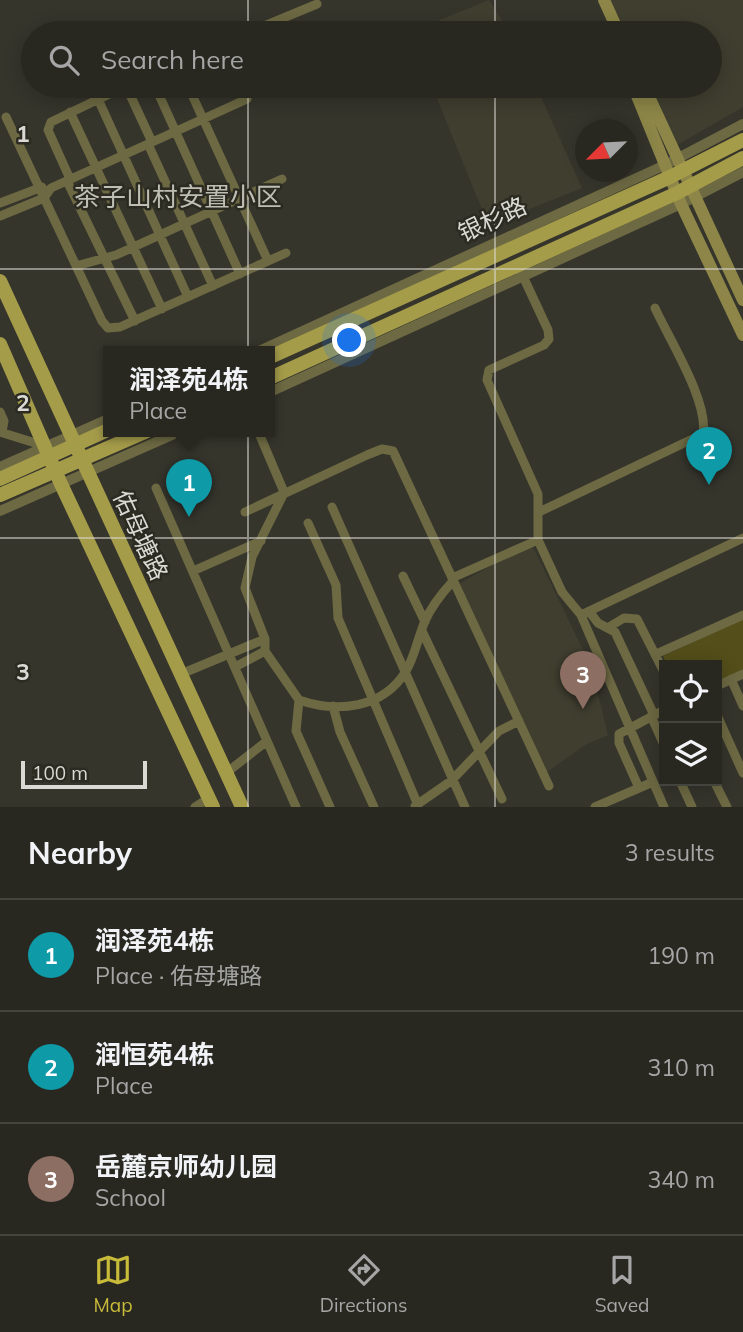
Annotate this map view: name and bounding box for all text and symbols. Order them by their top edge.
search box [21,21,722,98]
icon: search [45,41,83,79]
text: Search here [101,43,244,76]
text: 1 [16,119,30,148]
north arrow [575,119,638,182]
district label: 茶子山村安置小区 [74,180,282,213]
street label: 银杉路 [453,190,531,248]
your location [332,323,366,357]
popup [103,346,275,437]
text: 润泽苑4栋 [129,363,249,396]
text: 2 [16,388,30,417]
text: Place [129,396,187,425]
pin: 2 [686,427,732,485]
pin: 1 [166,459,212,517]
street label: 佑母塘路 [107,485,175,585]
pin: 3 [560,651,606,709]
text: 3 [16,657,30,686]
map controls [659,660,722,786]
button: locate [659,660,722,723]
button: layers [659,723,722,786]
scale bar [21,758,147,790]
text: 100 m [32,761,88,785]
text: Nearby [28,834,132,872]
text: 3 results [625,838,715,867]
text: 润泽苑4栋 [95,924,215,957]
text: 1 [44,941,58,970]
text: 190 m [647,941,715,970]
text: Place · 佑母塘路 [95,961,262,990]
text: 润恒苑4栋 [95,1038,215,1071]
text: 2 [44,1053,58,1082]
text: 310 m [647,1053,715,1082]
text: Place [95,1071,153,1100]
text: 岳麓京师幼儿园 [95,1150,277,1183]
text: 3 [44,1165,58,1194]
text: 340 m [647,1165,715,1194]
text: School [95,1183,166,1212]
tab: Map [94,1251,133,1317]
tab: Directions [320,1251,408,1317]
tab: Saved [595,1251,649,1317]

